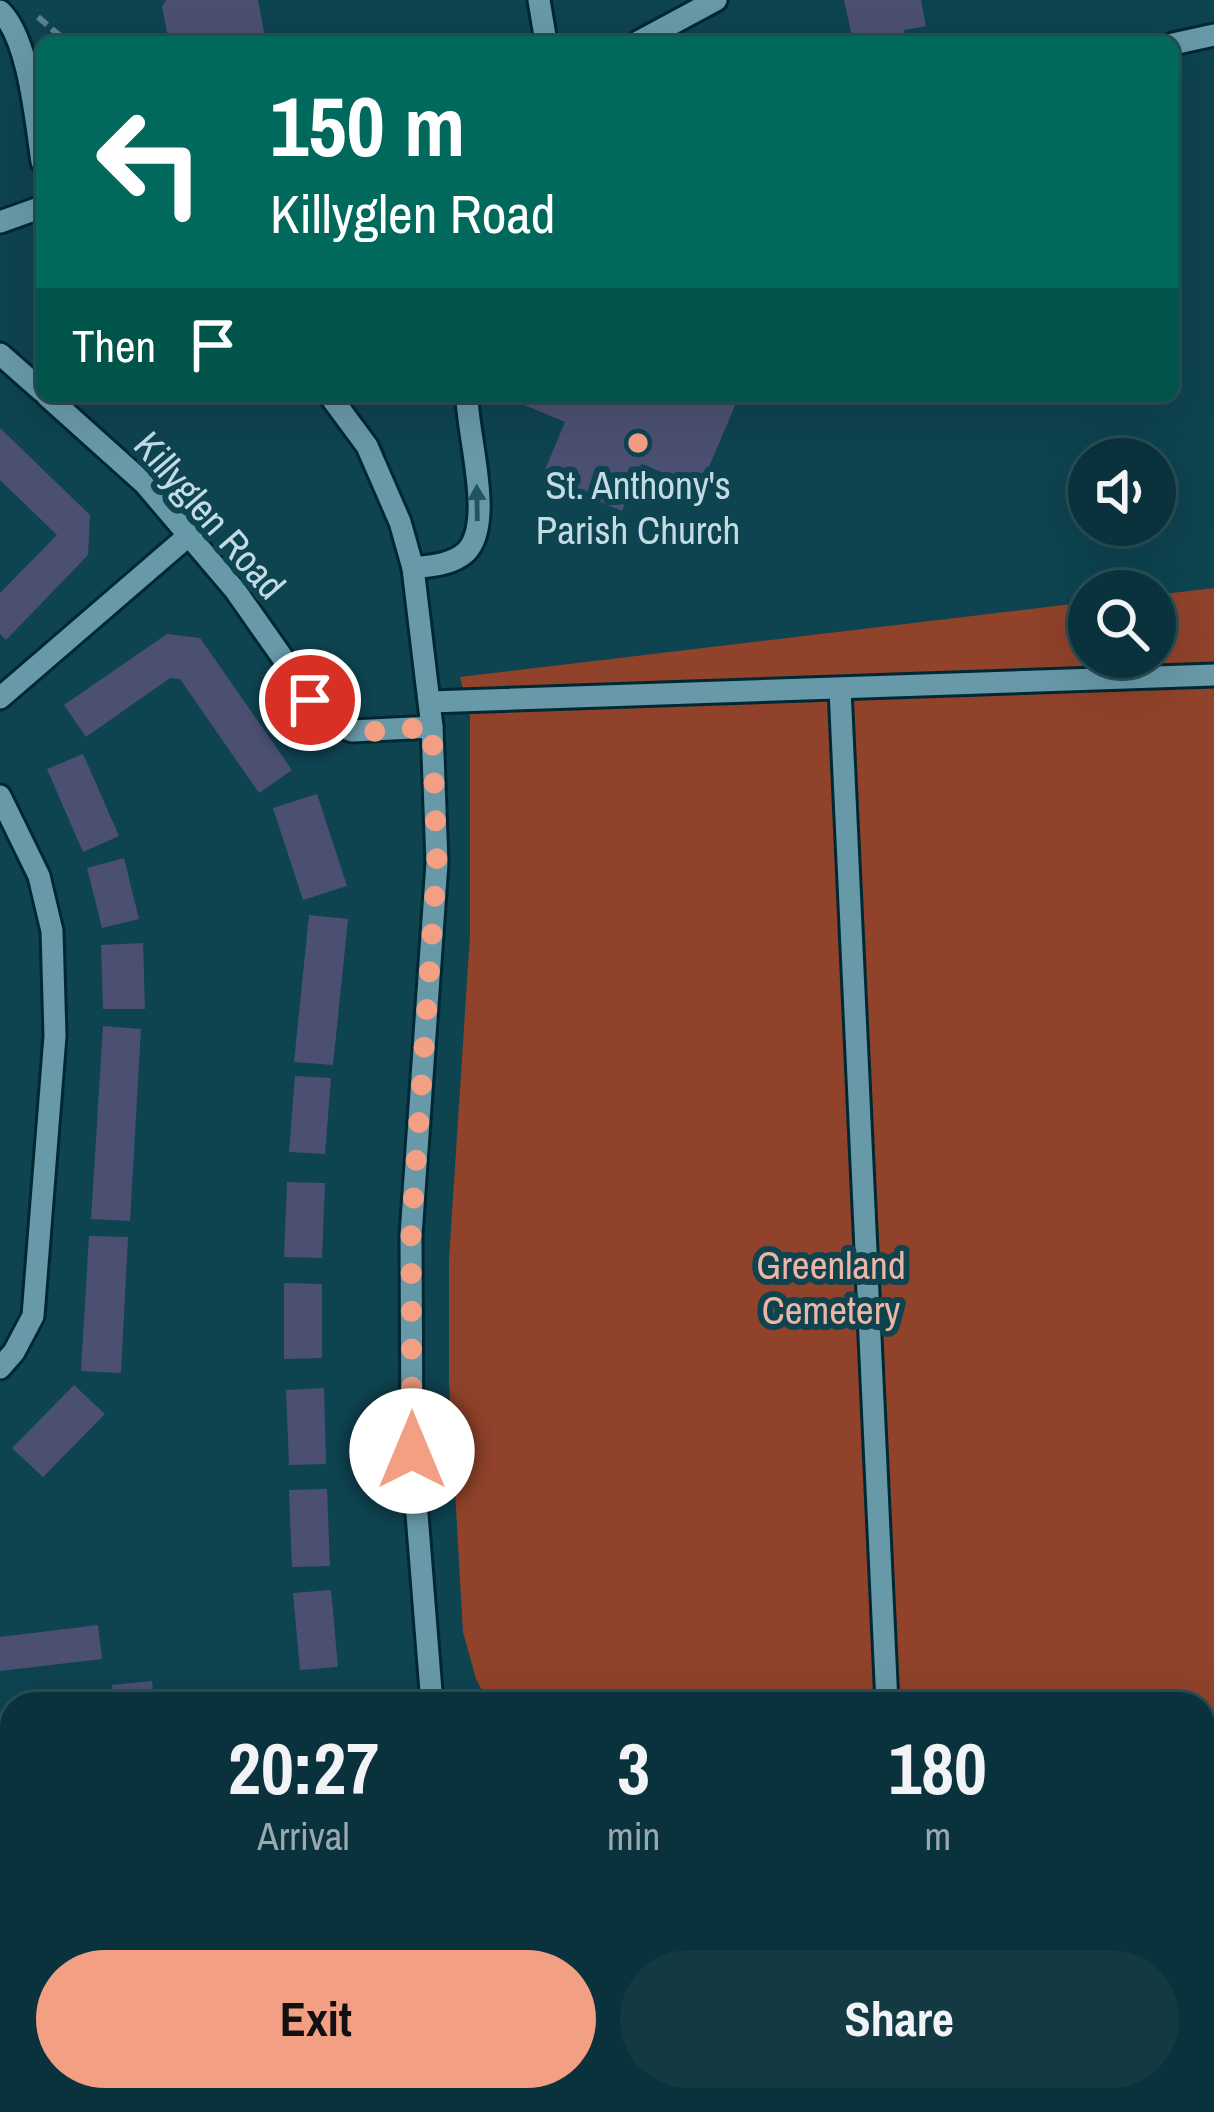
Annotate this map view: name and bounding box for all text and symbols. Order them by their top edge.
text: 150 m [270,69,465,182]
icon: left [72,84,228,240]
text: Killyglen Road [270,177,556,250]
icon: arrive [180,312,246,378]
text: Then [72,315,156,376]
street label: Killyglen Road [123,420,297,610]
marker: St. Anthony's Parish Church [625,430,651,456]
map controls [1068,438,1176,678]
button: sound [1068,438,1176,546]
place label: St. Anthony's Parish Church [536,459,740,556]
one-way arrow [468,483,487,521]
button: search [1068,570,1176,678]
pin [259,649,361,751]
icon: arrive [277,667,343,733]
park label: Greenland Cemetery [756,1239,906,1336]
position arrow [349,1388,475,1514]
text: 20:27 [228,1719,379,1816]
text: 3 [617,1719,650,1816]
text: 180 [888,1719,987,1816]
text: Arrival [257,1810,350,1862]
text: min [607,1810,660,1862]
text: m [924,1810,951,1862]
button: Exit [36,1950,596,2088]
button: Share [620,1950,1179,2088]

